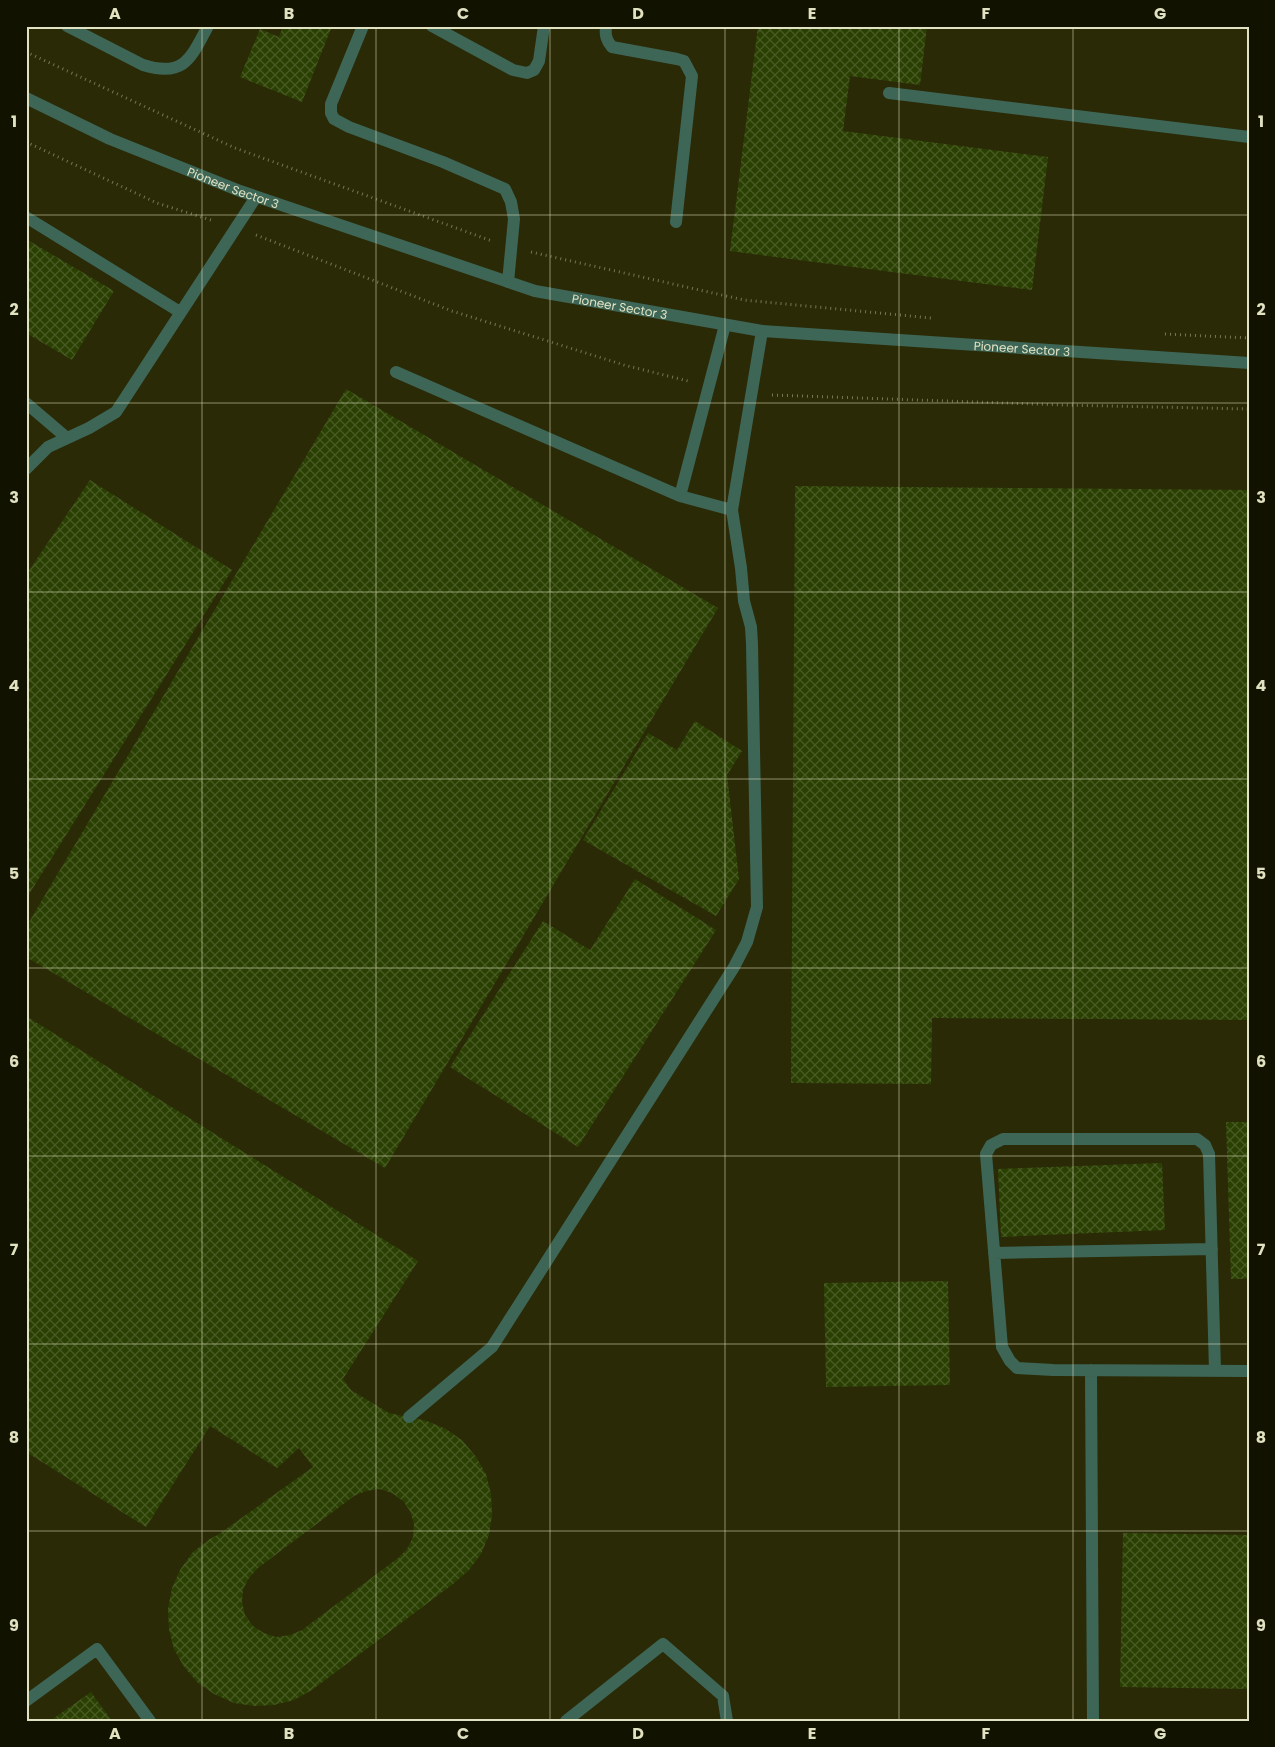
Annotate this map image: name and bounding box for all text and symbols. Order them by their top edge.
text: A [109,2,121,25]
text: B [284,2,294,25]
text: C [457,2,469,25]
text: D [632,2,644,25]
text: E [808,2,816,25]
text: F [982,2,991,25]
text: G [1154,2,1166,25]
text: 1 [11,110,17,133]
text: 1 [1258,110,1264,133]
street label: Pioneer Sector 3 [185,162,281,212]
street label: Pioneer Sector 3 [571,289,669,323]
text: 2 [9,298,19,321]
text: 2 [1256,298,1266,321]
street label: Pioneer Sector 3 [973,336,1071,360]
text: 3 [9,486,19,509]
text: 3 [1256,486,1266,509]
text: 4 [9,674,20,697]
text: 4 [1256,674,1267,697]
text: 5 [9,862,19,885]
text: 5 [1256,862,1266,885]
text: 6 [9,1050,19,1073]
text: 6 [1256,1050,1266,1073]
text: 7 [10,1238,19,1261]
text: 7 [1257,1238,1266,1261]
text: 8 [9,1426,19,1449]
text: 8 [1256,1426,1266,1449]
text: 9 [9,1614,19,1637]
text: 9 [1256,1614,1266,1637]
text: A [109,1722,121,1745]
text: B [284,1722,294,1745]
text: C [457,1722,469,1745]
text: D [632,1722,644,1745]
text: E [808,1722,816,1745]
text: F [982,1722,991,1745]
text: G [1154,1722,1166,1745]

